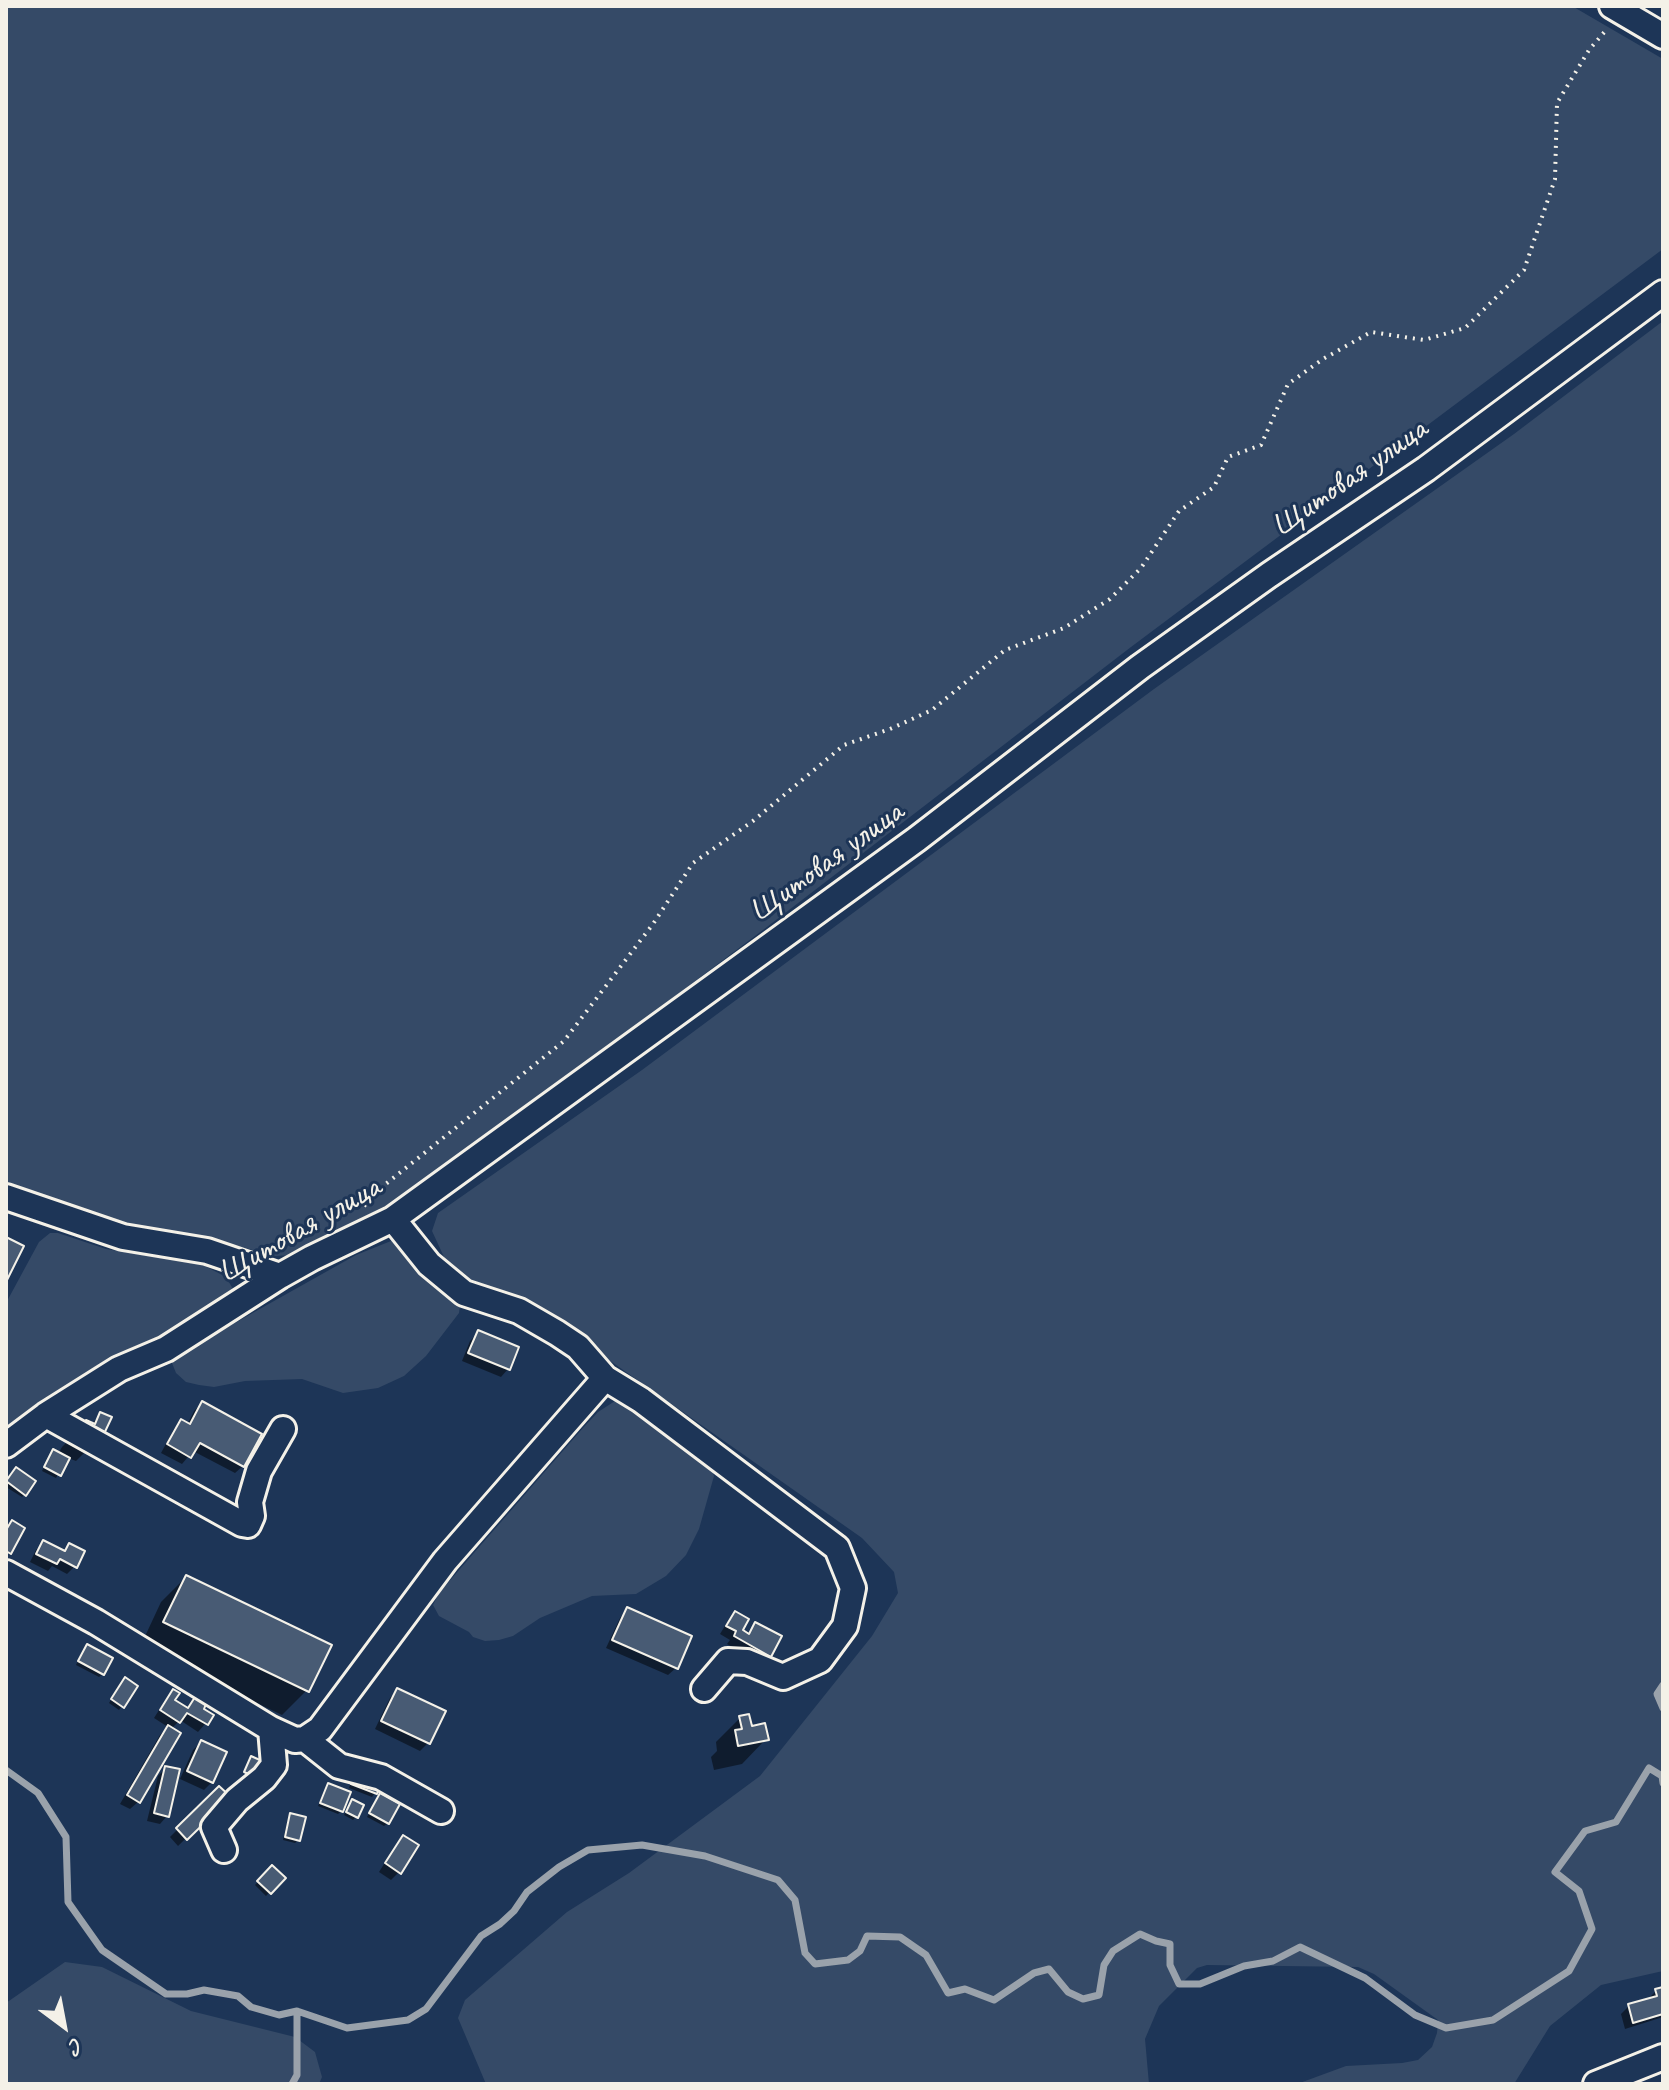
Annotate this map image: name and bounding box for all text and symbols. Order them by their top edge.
street label: Щитовая улица [1264,410,1436,546]
street label: Щитовая улица [742,793,912,931]
street label: Щитовая улица [212,1167,388,1293]
north arrow [24,1986,104,2066]
text: С [65,2032,89,2061]

